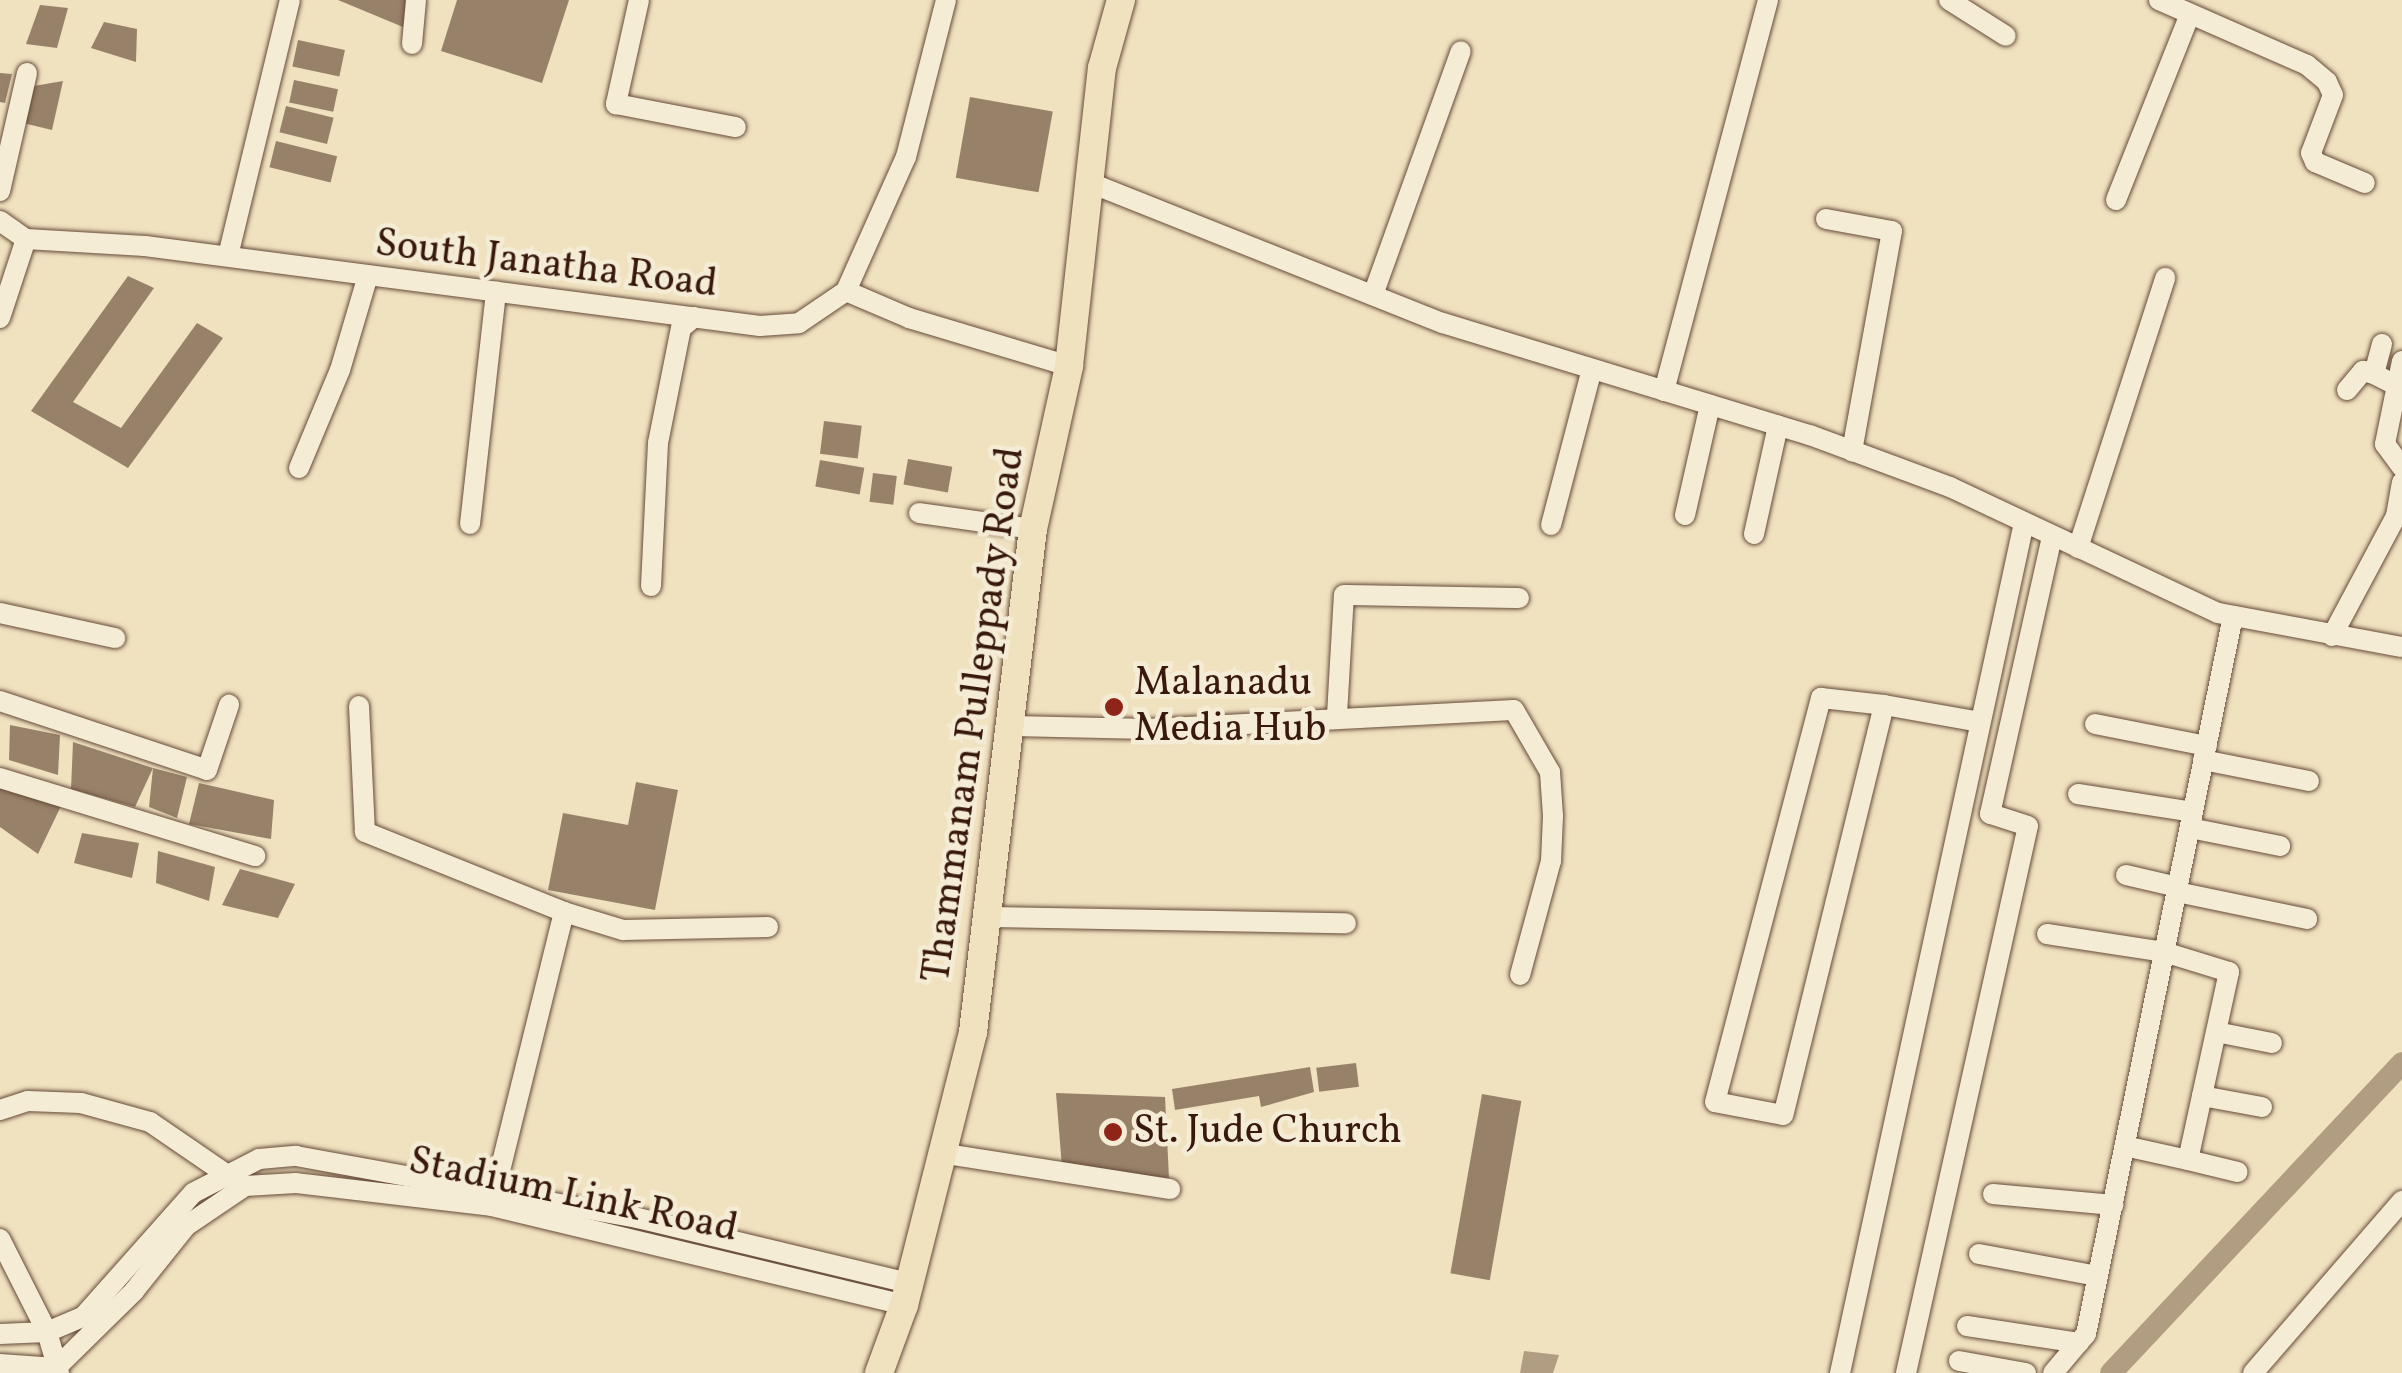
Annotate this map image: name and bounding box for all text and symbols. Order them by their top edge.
street label: South Janatha Road [372,220,720,310]
street label: Thammanam Pulleppady Road [914,444,1036,986]
place label: Malanadu Media Hub [1134,660,1326,754]
marker: Malanadu Media Hub [1103,696,1125,718]
place label: St. Jude Church [1133,1108,1402,1156]
marker: St. Jude Church [1102,1121,1124,1143]
street label: Stadium Link Road [404,1138,742,1254]

